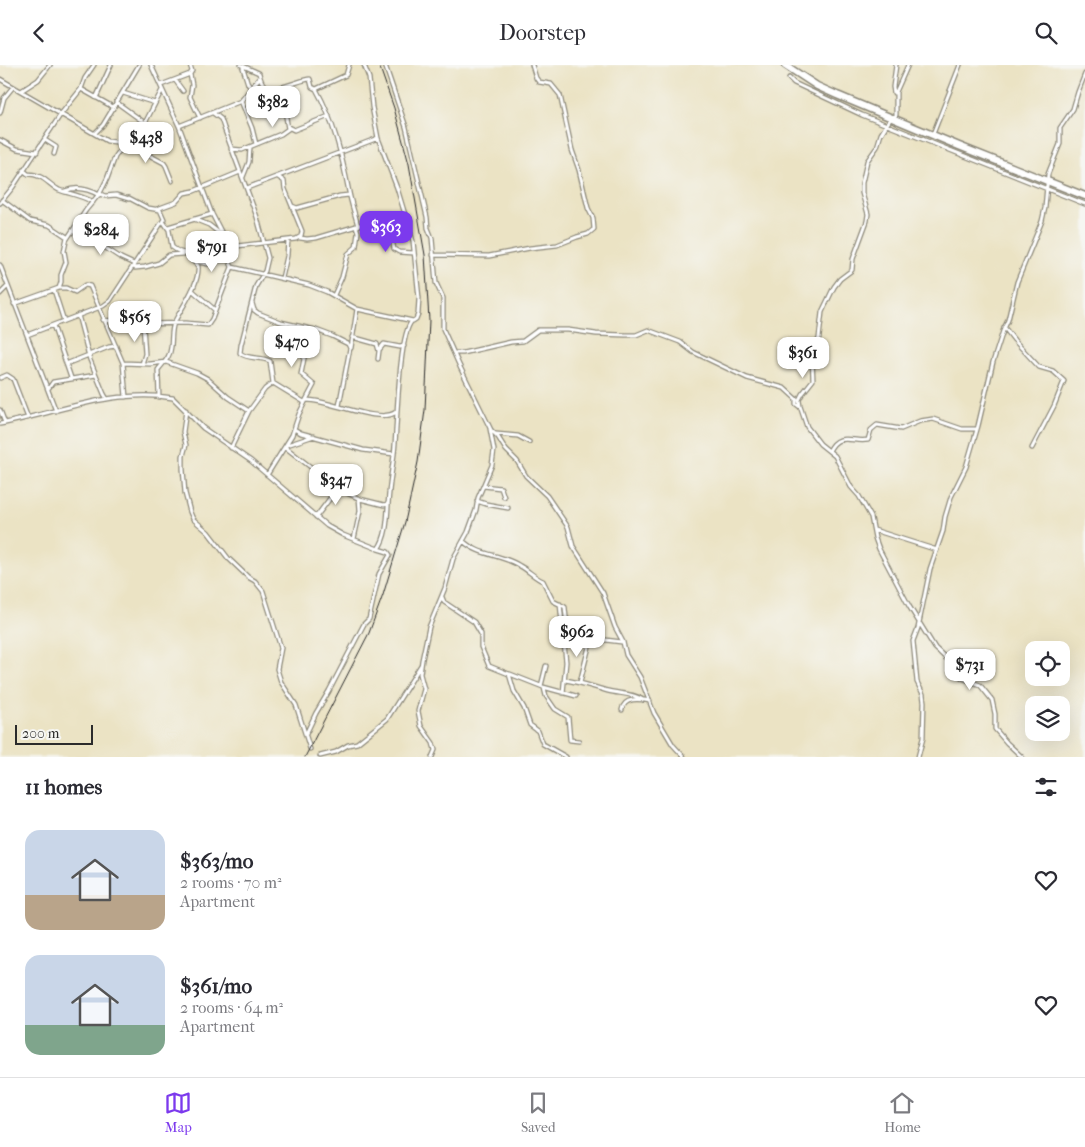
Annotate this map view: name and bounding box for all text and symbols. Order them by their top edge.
icon: back [25,19,53,47]
icon: search [1032,19,1060,47]
text: Doorstep [499,20,586,46]
pin: $382 [243,85,303,128]
text: $382 [257,92,289,111]
pin: $438 [116,121,176,164]
text: $438 [130,128,162,147]
pin: $363 [356,211,416,253]
pin: $284 [71,213,131,256]
text: $363 [371,217,401,236]
text: $284 [84,220,118,239]
pin: $791 [182,231,242,273]
text: $791 [197,237,227,256]
pin: $565 [105,301,165,343]
text: $565 [119,307,151,326]
pin: $470 [262,325,322,368]
text: $470 [275,332,309,351]
pin: $361 [773,337,833,379]
text: $361 [788,343,818,362]
pin: $347 [306,463,366,506]
text: $347 [320,470,352,489]
pin: $962 [547,615,607,658]
text: $962 [560,622,594,641]
map controls [1025,641,1070,741]
button: locate [1025,641,1070,686]
pin: $731 [940,649,1000,691]
text: $731 [956,655,984,674]
button: layers [1025,696,1070,741]
scale bar [15,722,92,745]
text: 200 m [22,725,59,742]
icon: filters [1032,773,1060,801]
text: 11 homes [25,775,102,799]
text: $363/mo [180,849,253,873]
icon: home [65,850,125,910]
icon: heart [1032,866,1060,894]
text: 2 rooms · 70 m² [180,873,282,892]
text: Apartment [180,892,255,911]
text: $361/mo [180,974,252,998]
icon: home [65,975,125,1035]
icon: heart [1032,991,1060,1019]
text: 2 rooms · 64 m² [180,998,283,1017]
text: Apartment [180,1017,255,1036]
tab: Map [164,1089,192,1136]
tab: Saved [521,1089,556,1136]
tab: Home [884,1089,921,1136]

